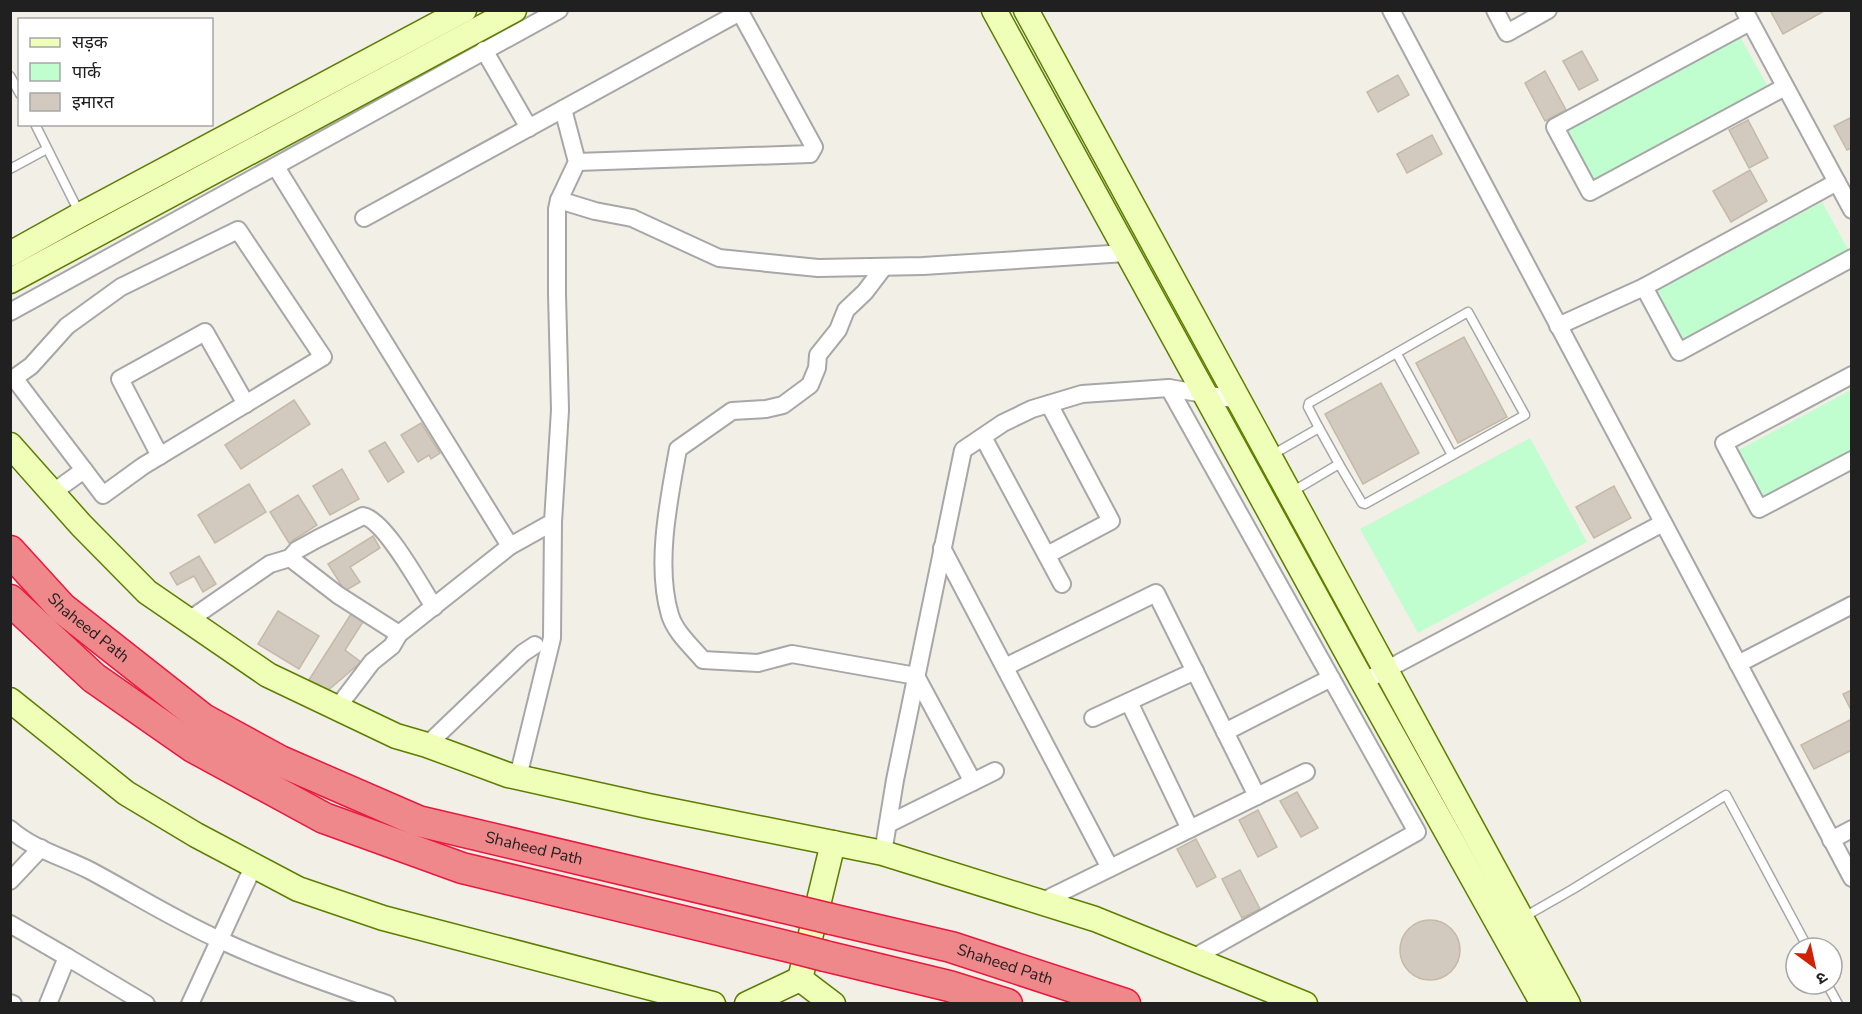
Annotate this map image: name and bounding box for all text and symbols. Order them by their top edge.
legend [18,18,213,126]
text: सड़क [72,30,109,54]
text: पार्क [72,60,102,84]
text: इमारत [72,90,115,114]
street label: Shaheed Path [42,588,134,668]
street label: Shaheed Path [483,826,585,871]
north arrow [1784,936,1844,996]
street label: Shaheed Path [954,939,1056,991]
text: उ [1811,966,1832,990]

